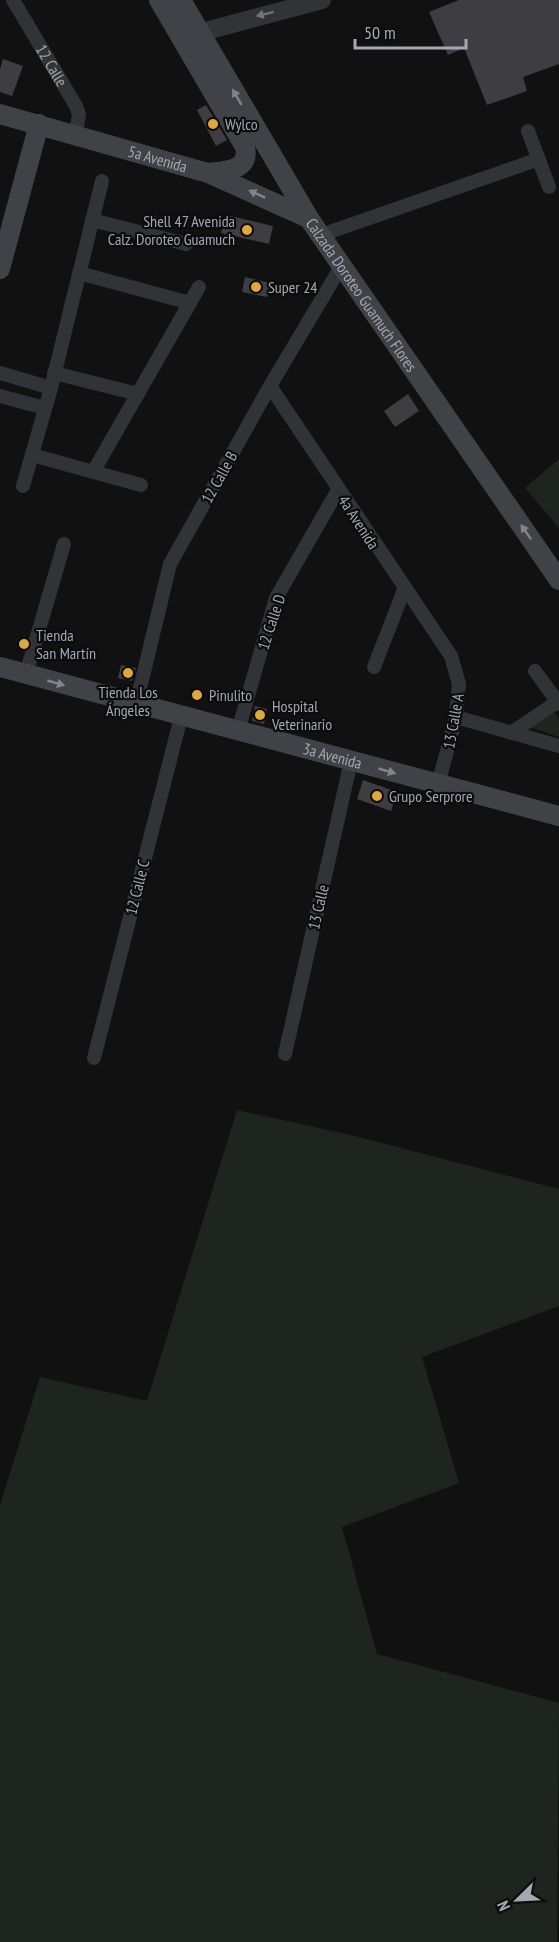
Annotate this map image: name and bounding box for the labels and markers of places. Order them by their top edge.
place label: Wylco [225,114,258,134]
marker: Wylco [206,117,220,131]
place label: Shell 47 Avenida Calz. Doroteo Guamuch [108,211,235,249]
marker: Shell 47 Avenida Calz. Doroteo Guamuch [240,223,254,237]
place label: Super 24 [268,277,318,297]
marker: Super 24 [249,280,263,294]
place label: Tienda San Martín [36,625,96,663]
marker: Tienda San Martín [17,637,31,651]
marker: Tienda Los Ángeles [121,666,135,680]
place label: Tienda Los Ángeles [98,682,158,720]
place label: Pinulito [209,685,252,705]
marker: Pinulito [190,688,204,702]
place label: Hospital Veterinario [271,696,332,734]
marker: Hospital Veterinario [253,708,267,722]
place label: Grupo Serprore [389,786,473,806]
marker: Grupo Serprore [370,789,384,803]

